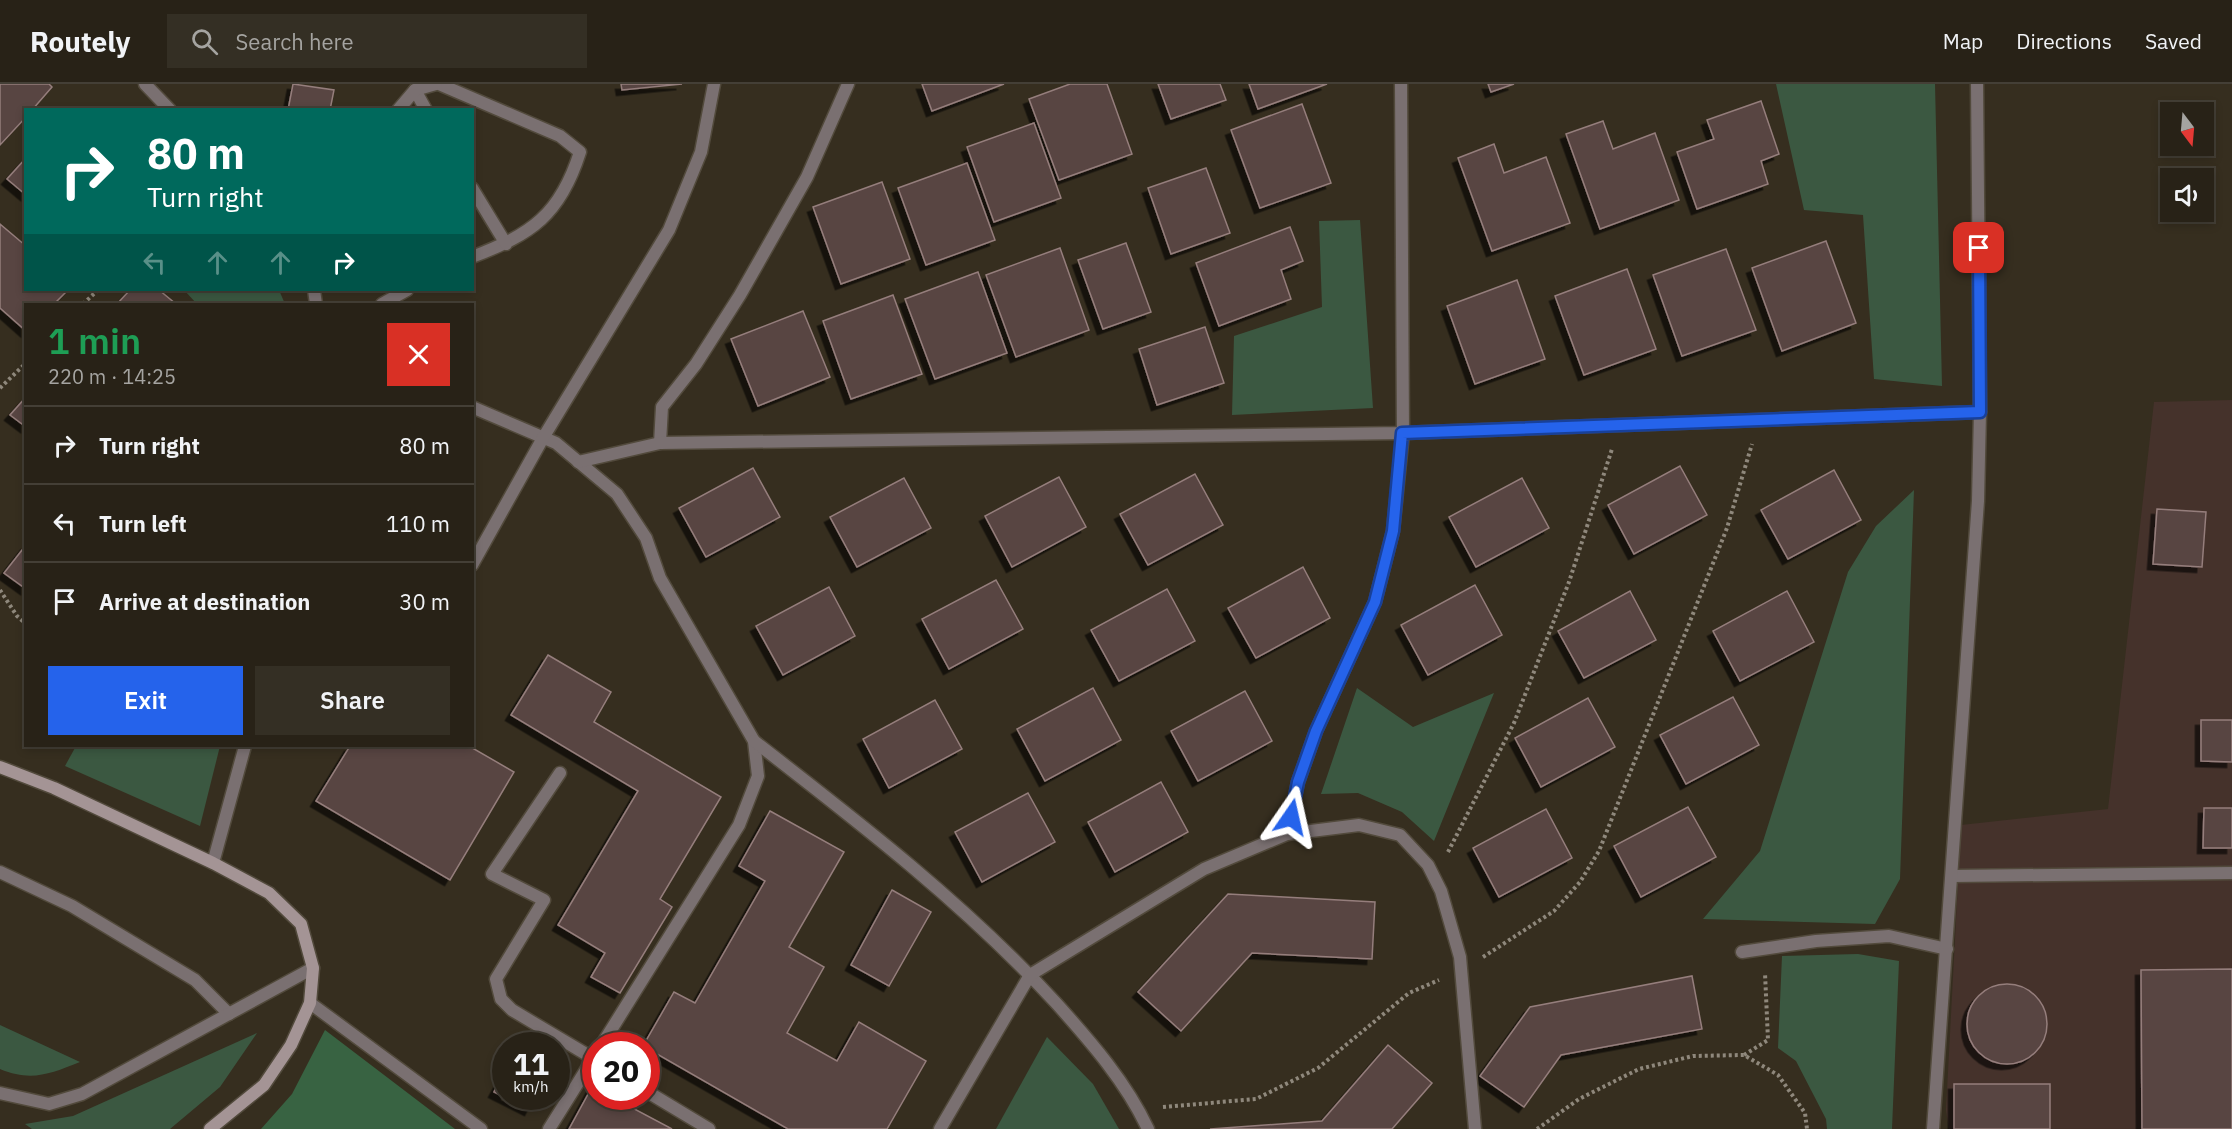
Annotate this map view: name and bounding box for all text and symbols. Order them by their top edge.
search box [167,14,587,68]
text: Routely [30,23,131,60]
icon: search [188,25,221,58]
text: Search here [236,27,354,56]
text: Map [1943,27,1983,55]
text: Directions [2016,27,2112,55]
text: Saved [2145,27,2202,55]
north arrow [2160,102,2214,156]
map controls [2160,102,2214,222]
text: 80 m [147,126,245,181]
icon: right [48,132,126,210]
button: sound [2160,168,2214,222]
text: Turn right [147,179,264,214]
pin [1953,222,2004,273]
icon: arrive [1962,231,1995,264]
icon: left [138,246,171,279]
icon: ahead [201,246,234,279]
icon: ahead [264,246,297,279]
icon: right [327,246,360,279]
text: 1 min [48,317,141,364]
button: close [387,323,450,386]
text: 220 m · 14:25 [48,363,176,390]
icon: right [48,429,81,462]
text: Turn right [99,431,200,460]
text: 80 m [399,431,450,460]
icon: left [48,507,81,540]
text: Turn left [99,509,187,538]
text: 110 m [386,509,450,538]
icon: arrive [48,585,81,618]
text: Arrive at destination [99,587,310,616]
text: 30 m [399,587,450,616]
button: Exit [48,666,243,735]
button: Share [255,666,450,735]
position arrow [1259,785,1323,849]
speed limit sign: 20 [582,1032,660,1110]
text: 11 [513,1044,549,1083]
text: km/h [513,1077,549,1096]

